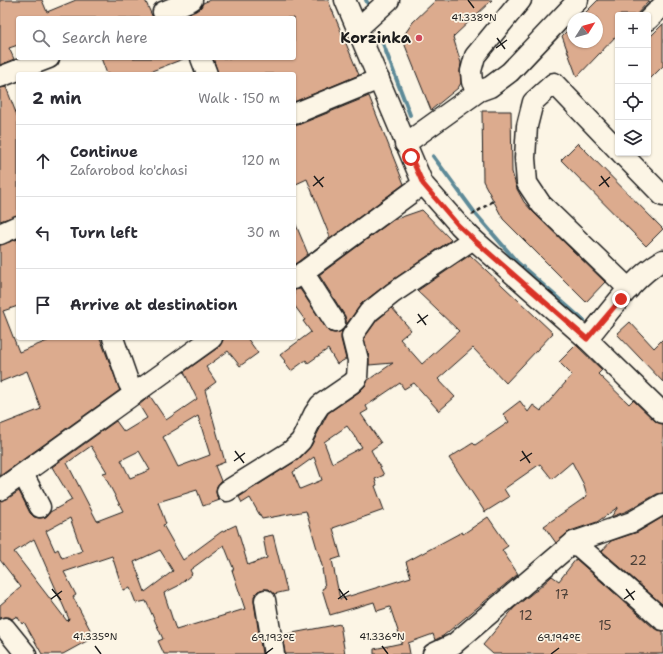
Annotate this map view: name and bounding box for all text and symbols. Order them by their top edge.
text: 41.338°N [451,11,497,24]
north arrow [567,12,603,48]
map controls [615,12,651,156]
button: + [615,12,651,48]
search box [16,16,296,60]
icon: search [30,27,52,49]
text: Search here [62,28,148,48]
place label: Korzinka [340,28,412,48]
marker: Korzinka [414,33,424,43]
button: − [615,48,651,84]
button: locate [615,84,651,120]
text: 2 min [32,87,82,109]
text: Walk · 150 m [198,90,280,107]
button: layers [615,120,651,156]
text: Continue [70,142,138,162]
route start [402,148,420,166]
icon: ahead [32,150,54,172]
text: 120 m [242,152,280,169]
text: Zafarobod ko'chasi [70,162,188,179]
icon: left [32,222,54,244]
text: Turn left [70,223,138,243]
text: 30 m [246,224,280,241]
route end [612,290,630,308]
icon: arrive [32,294,54,316]
text: Arrive at destination [70,295,238,315]
house number: 22 [629,552,647,569]
house number: 17 [555,586,569,603]
house number: 12 [519,607,533,624]
house number: 15 [598,617,612,634]
text: 41.335°N [73,630,117,643]
text: 41.336°N [359,630,405,643]
text: 69.193°E [251,631,295,644]
text: 69.194°E [537,631,581,644]

